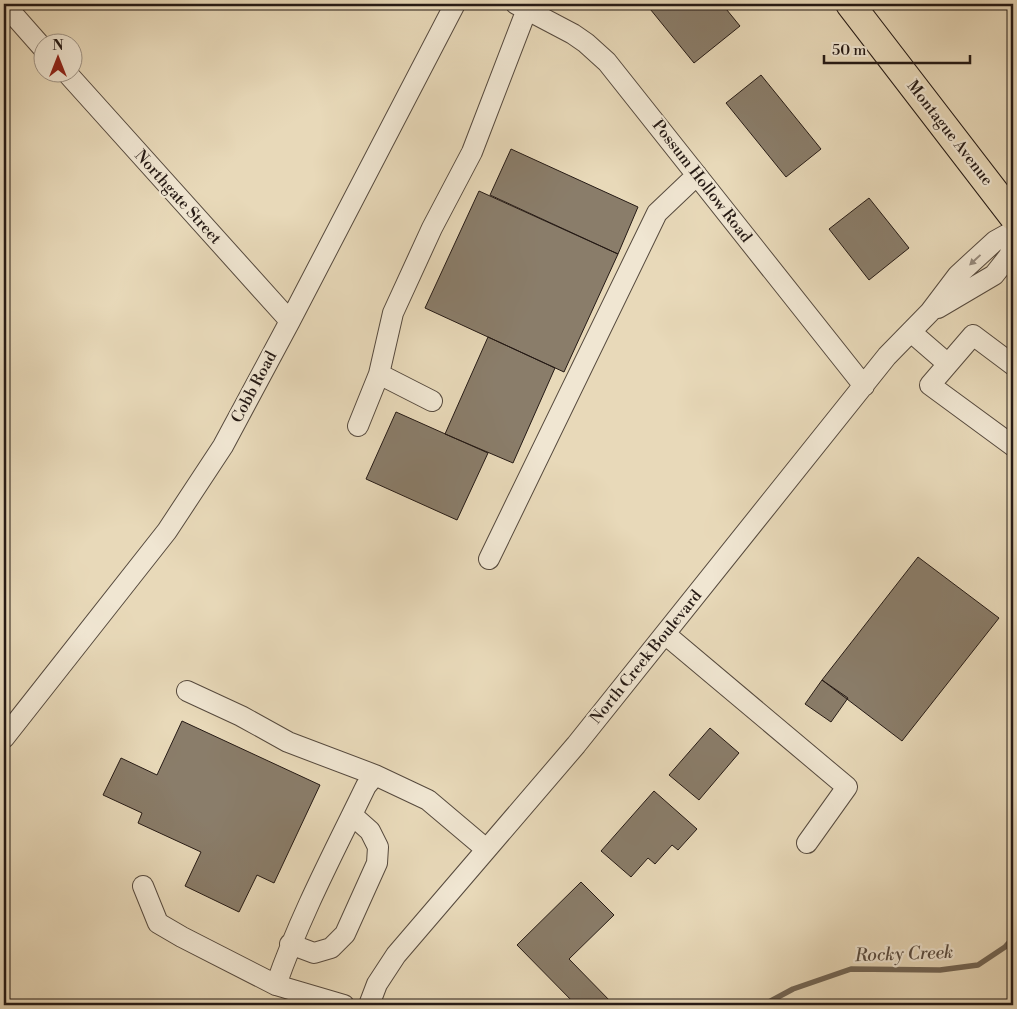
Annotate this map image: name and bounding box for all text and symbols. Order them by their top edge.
north arrow [32,32,82,82]
scale bar [824,32,971,64]
text: N [52,37,64,55]
text: 50 m [832,41,866,60]
street label: Montague Avenue [903,76,997,190]
street label: Possum Hollow Road [648,115,756,247]
street label: Northgate Street [130,146,226,249]
one-way arrow [969,254,981,266]
street label: Cobb Road [227,348,281,426]
street label: North Creek Boulevard [586,586,706,728]
water label: Rocky Creek [853,941,954,967]

